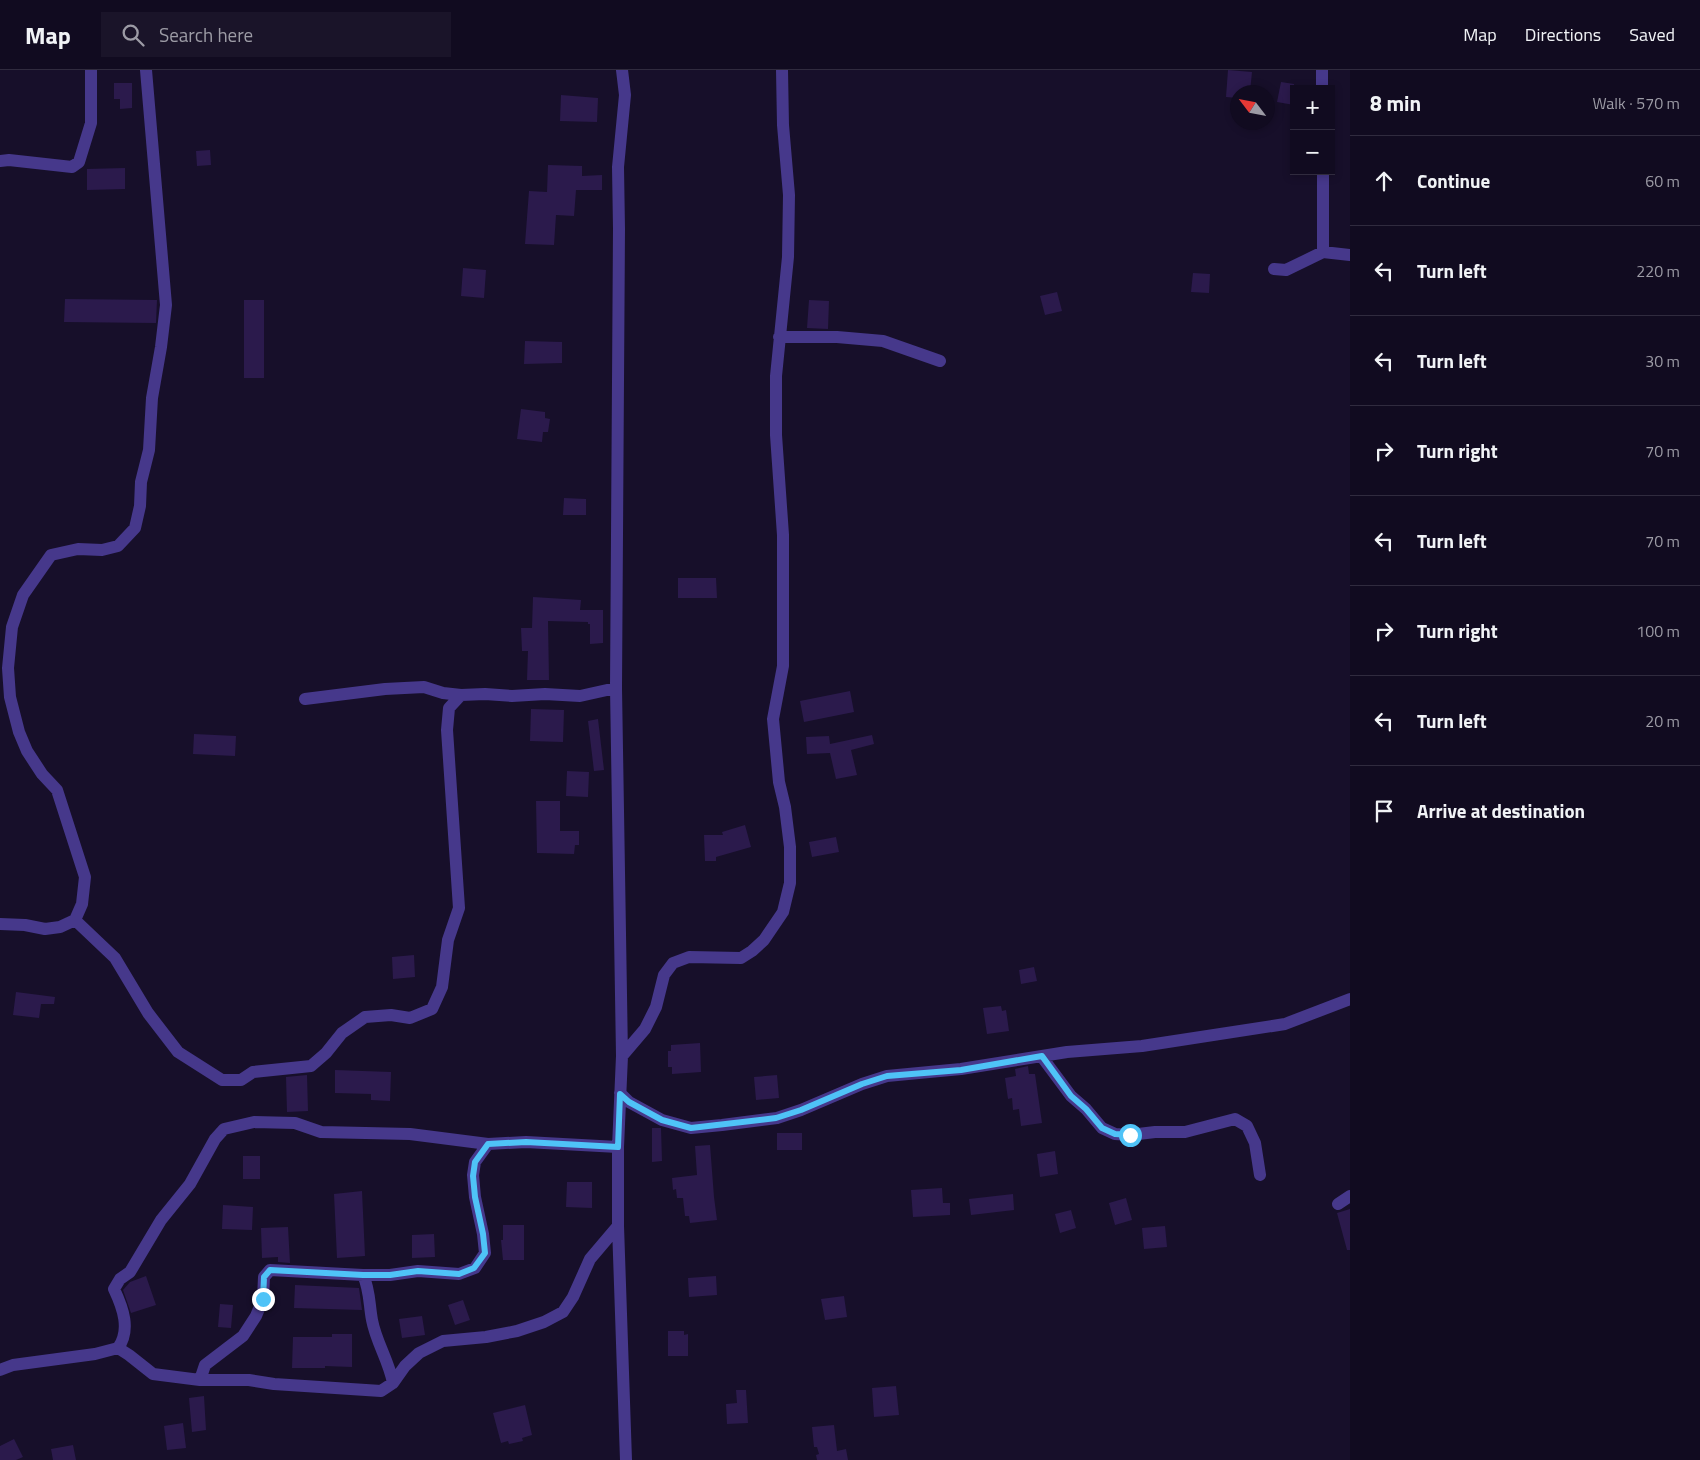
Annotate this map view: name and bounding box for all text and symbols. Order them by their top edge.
search box [101,12,451,57]
text: Map [25,17,71,53]
text: Search here [159,20,253,49]
icon: search [119,21,147,49]
text: Map [1463,21,1497,48]
text: Directions [1525,21,1601,48]
text: Saved [1629,21,1675,48]
north arrow [1230,85,1275,130]
map controls [1290,85,1335,175]
button: + [1290,85,1335,130]
text: 8 min [1370,87,1421,119]
text: Walk · 570 m [1592,91,1680,115]
button: − [1290,130,1335,175]
text: Continue [1417,166,1490,195]
icon: ahead [1370,167,1398,195]
text: 60 m [1645,169,1680,193]
text: Turn left [1417,256,1487,285]
icon: left [1370,257,1398,285]
text: 220 m [1636,259,1680,283]
text: Turn left [1417,346,1487,375]
icon: left [1370,347,1398,375]
text: 30 m [1645,349,1680,373]
text: Turn right [1417,436,1498,465]
icon: right [1370,437,1398,465]
text: 70 m [1645,439,1680,463]
text: Turn left [1417,526,1487,555]
icon: left [1370,527,1398,555]
text: 70 m [1645,529,1680,553]
text: Turn right [1417,616,1498,645]
icon: right [1370,617,1398,645]
text: 100 m [1636,619,1680,643]
text: Turn left [1417,706,1487,735]
icon: left [1370,707,1398,735]
text: 20 m [1645,709,1680,733]
text: Arrive at destination [1417,796,1585,825]
icon: arrive [1370,797,1398,825]
route start [1119,1124,1142,1147]
route end [252,1288,275,1311]

